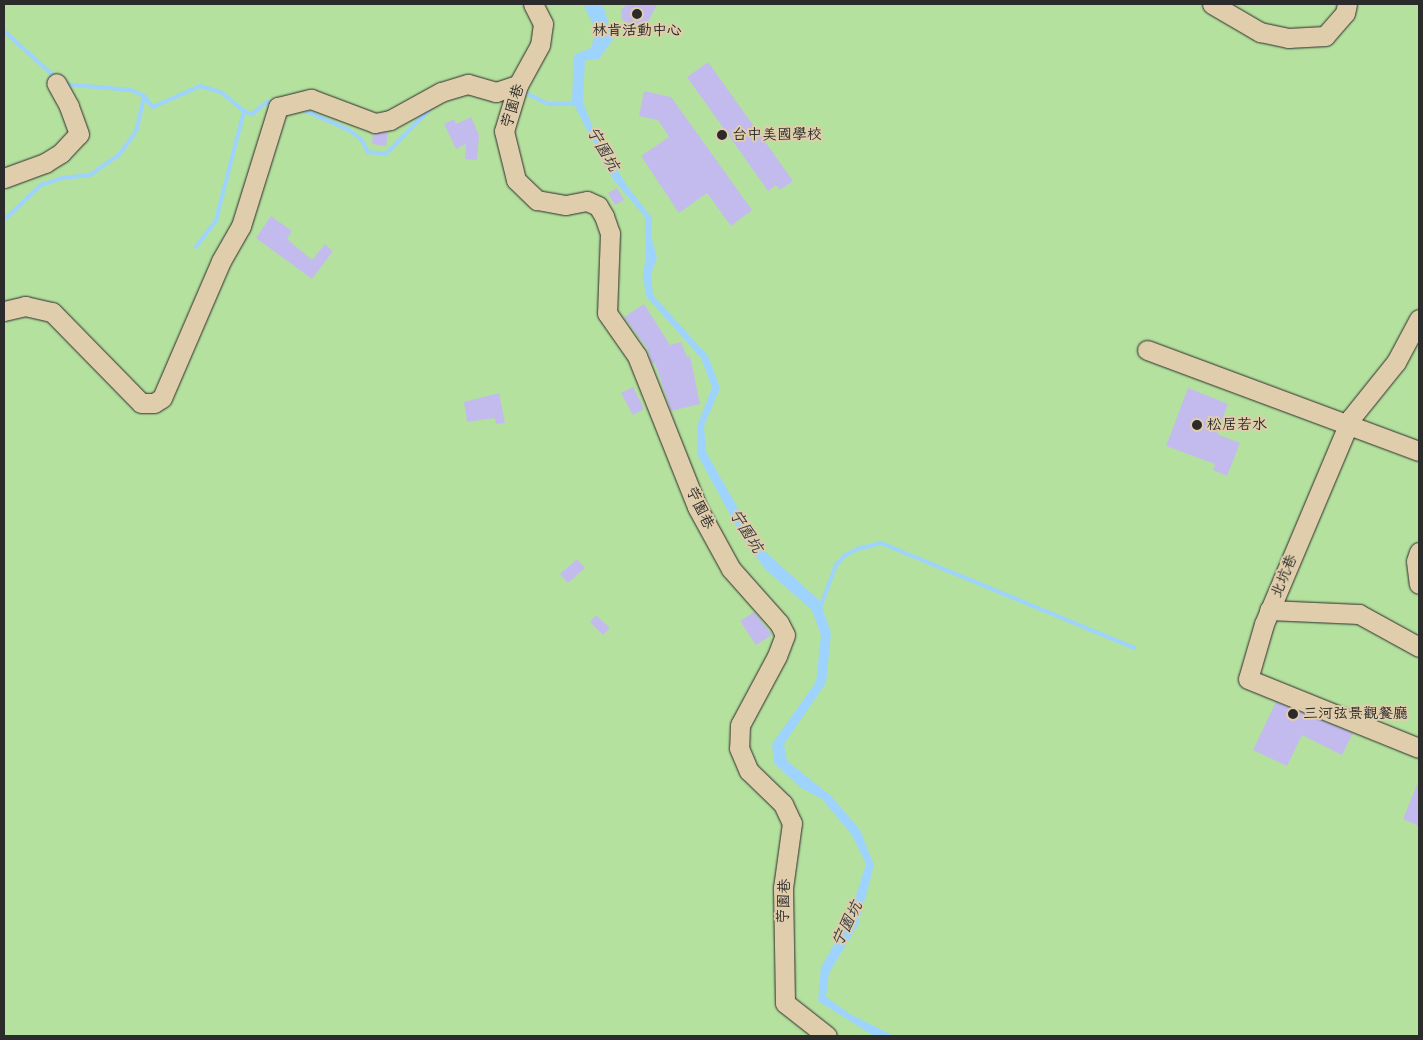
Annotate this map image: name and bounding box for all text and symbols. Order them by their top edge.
marker: 林肯活動中心 [631,8,643,20]
place label: 林肯活動中心 [592,22,682,40]
street label: 苧園巷 [498,82,528,130]
water label: 宁園坑 [583,123,623,175]
place label: 台中美國學校 [732,126,822,144]
marker: 台中美國學校 [716,129,728,141]
place label: 松居若水 [1207,416,1267,434]
marker: 松居若水 [1191,419,1203,431]
street label: 苧園巷 [682,484,718,532]
water label: 宁園坑 [725,506,767,556]
street label: 北坑巷 [1267,552,1301,600]
place label: 三河弦景觀餐廳 [1303,705,1408,723]
marker: 三河弦景觀餐廳 [1287,708,1299,720]
street label: 苧園巷 [774,878,794,924]
water label: 宁園坑 [828,898,866,950]

